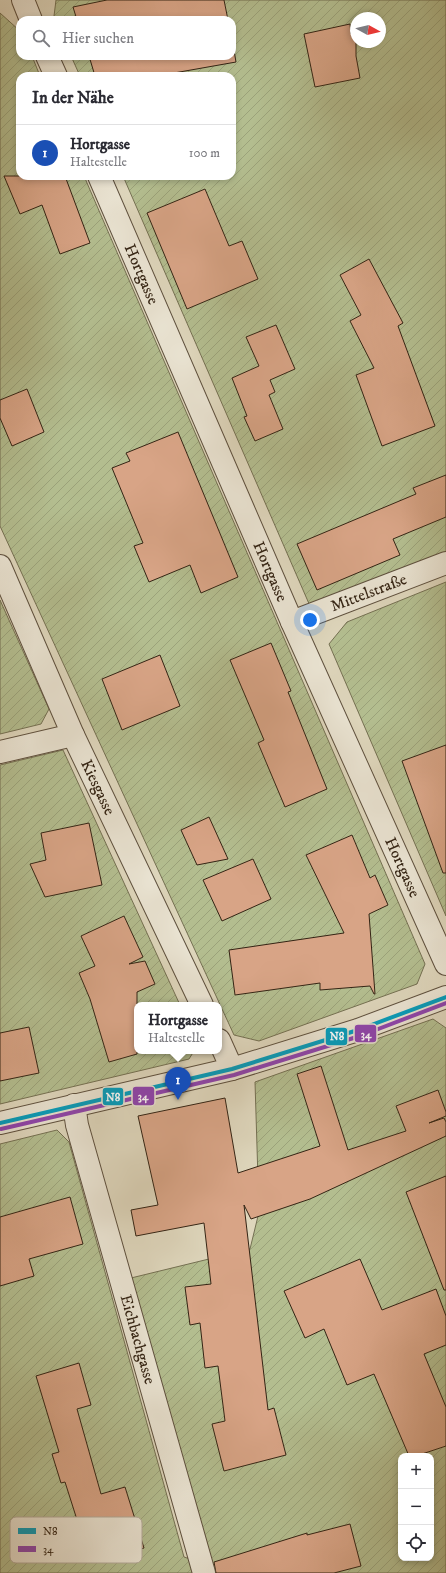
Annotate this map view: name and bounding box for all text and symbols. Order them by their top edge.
north arrow [350,12,386,48]
search box [16,16,236,60]
icon: search [30,27,52,49]
text: Hier suchen [62,29,134,48]
text: In der Nähe [32,87,114,109]
text: Hortgasse [70,135,130,154]
text: 1 [43,145,47,161]
text: 100 m [189,145,220,161]
text: Haltestelle [70,154,127,170]
street label: Hortgasse [120,241,164,308]
street label: Hortgasse [248,538,292,605]
street label: Mittelstraße [328,569,410,616]
your location [300,610,320,630]
street label: Kiesgasse [76,756,120,819]
street label: Hortgasse [380,834,425,901]
popup [134,1002,222,1054]
text: Hortgasse [148,1011,208,1030]
line badge: 34 [354,1024,377,1043]
line badge: N8 [325,1027,348,1046]
text: 34 [361,1028,372,1042]
text: Haltestelle [148,1030,205,1046]
text: N8 [330,1030,345,1044]
pin: 1 [165,1067,191,1100]
line badge: 34 [132,1086,155,1106]
line badge: N8 [102,1087,124,1106]
text: 34 [138,1090,149,1104]
text: N8 [106,1091,121,1105]
street label: Eichbachgasse [116,1292,160,1387]
map controls [398,1453,434,1561]
button: + [398,1453,434,1489]
button: − [398,1489,434,1525]
legend [10,1517,142,1563]
text: N8 [43,1525,58,1539]
button: locate [398,1525,434,1561]
text: 34 [43,1543,54,1557]

